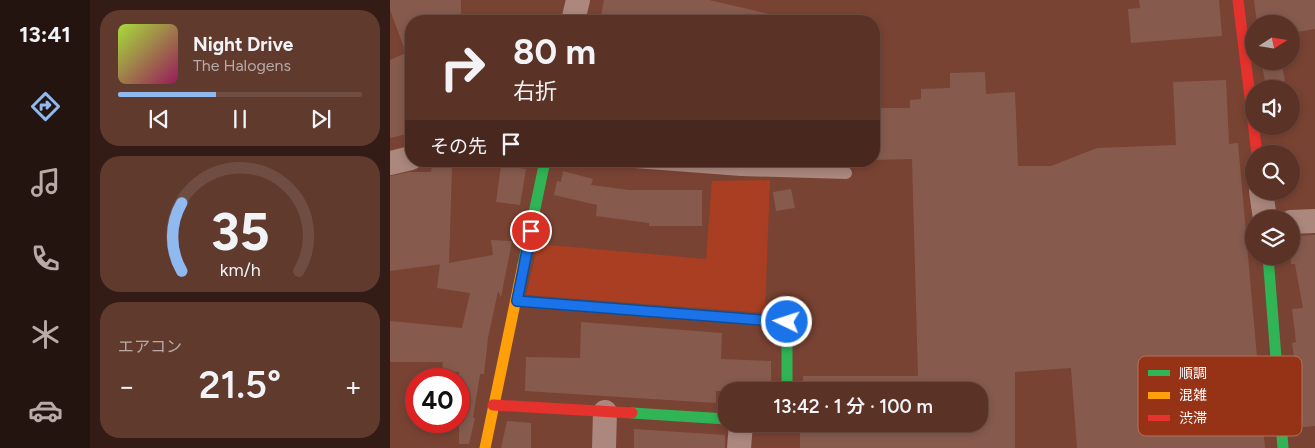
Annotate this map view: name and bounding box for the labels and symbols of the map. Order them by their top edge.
north arrow [1245,15,1300,70]
pin [510,210,552,252]
position arrow [760,295,812,347]
legend [1138,356,1302,436]
text: 順調 [1179,365,1207,382]
speed limit sign: 40 [405,368,470,433]
text: 混雑 [1179,387,1207,404]
text: 渋滞 [1179,410,1207,427]

